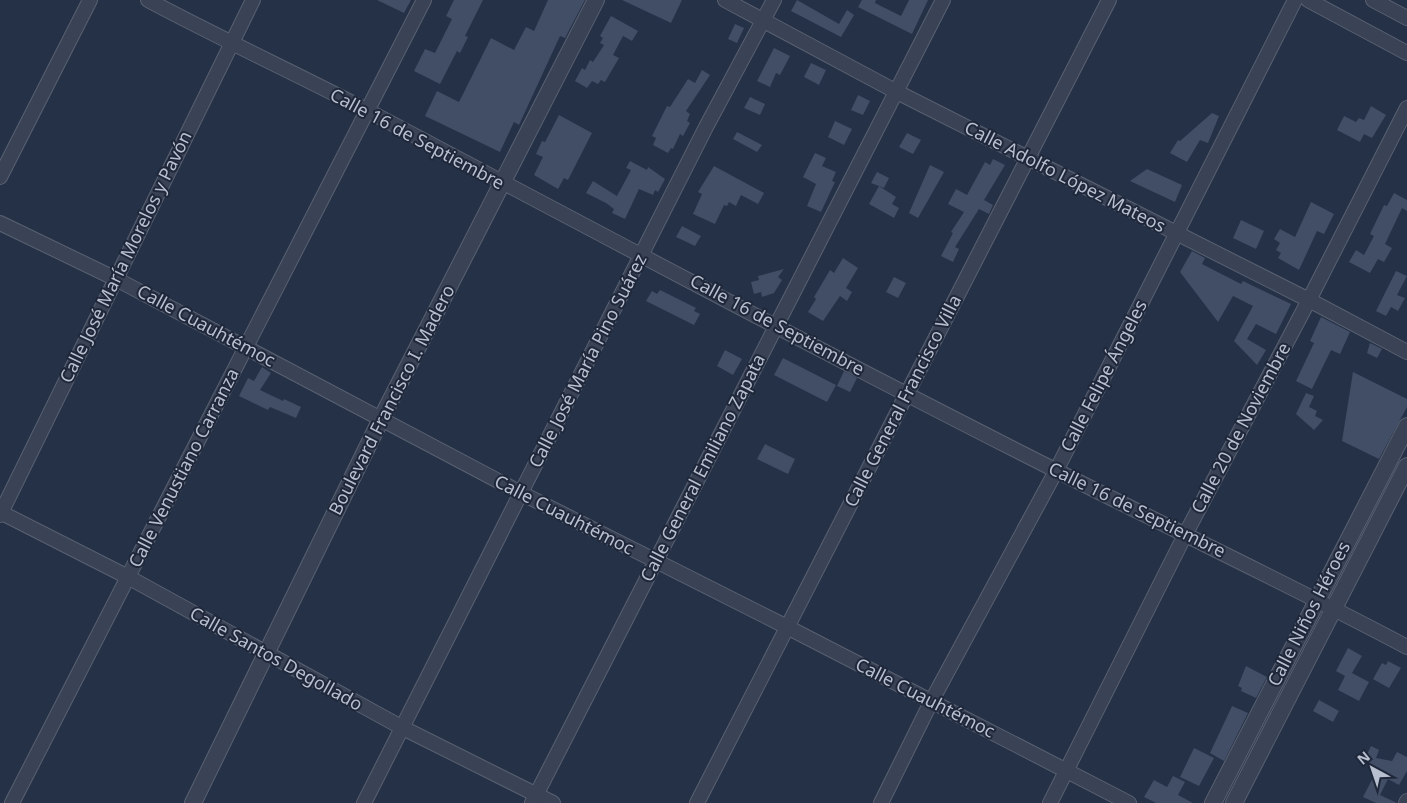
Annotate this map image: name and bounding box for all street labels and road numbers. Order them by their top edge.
street label: Calle 16 de Septiembre [326,82,509,194]
street label: Calle Adolfo López Mateos [961,115,1170,237]
street label: Calle José María Morelos y Pavón [54,127,197,386]
street label: Calle José María Pino Suárez [523,250,652,472]
street label: Calle 16 de Septiembre [686,268,869,380]
street label: Calle Cuauhtémoc [133,279,280,372]
street label: Boulevard Francisco I. Madero [322,280,460,519]
street label: Calle General Francisco Villa [838,290,966,511]
street label: Calle Felipe Ángeles [1054,295,1152,456]
street label: Calle 20 de Noviembre [1185,338,1295,517]
street label: Calle General Emiliano Zapata [634,350,770,585]
street label: Calle Venustiano Carranza [122,364,244,571]
street label: Calle 16 de Septiembre [1045,456,1230,562]
street label: Calle Cuauhtémoc [491,469,639,560]
street label: Calle Niños Héroes [1261,537,1355,690]
street label: Calle Santos Degollado [186,601,367,716]
street label: Calle Cuauhtémoc [852,652,1000,743]

